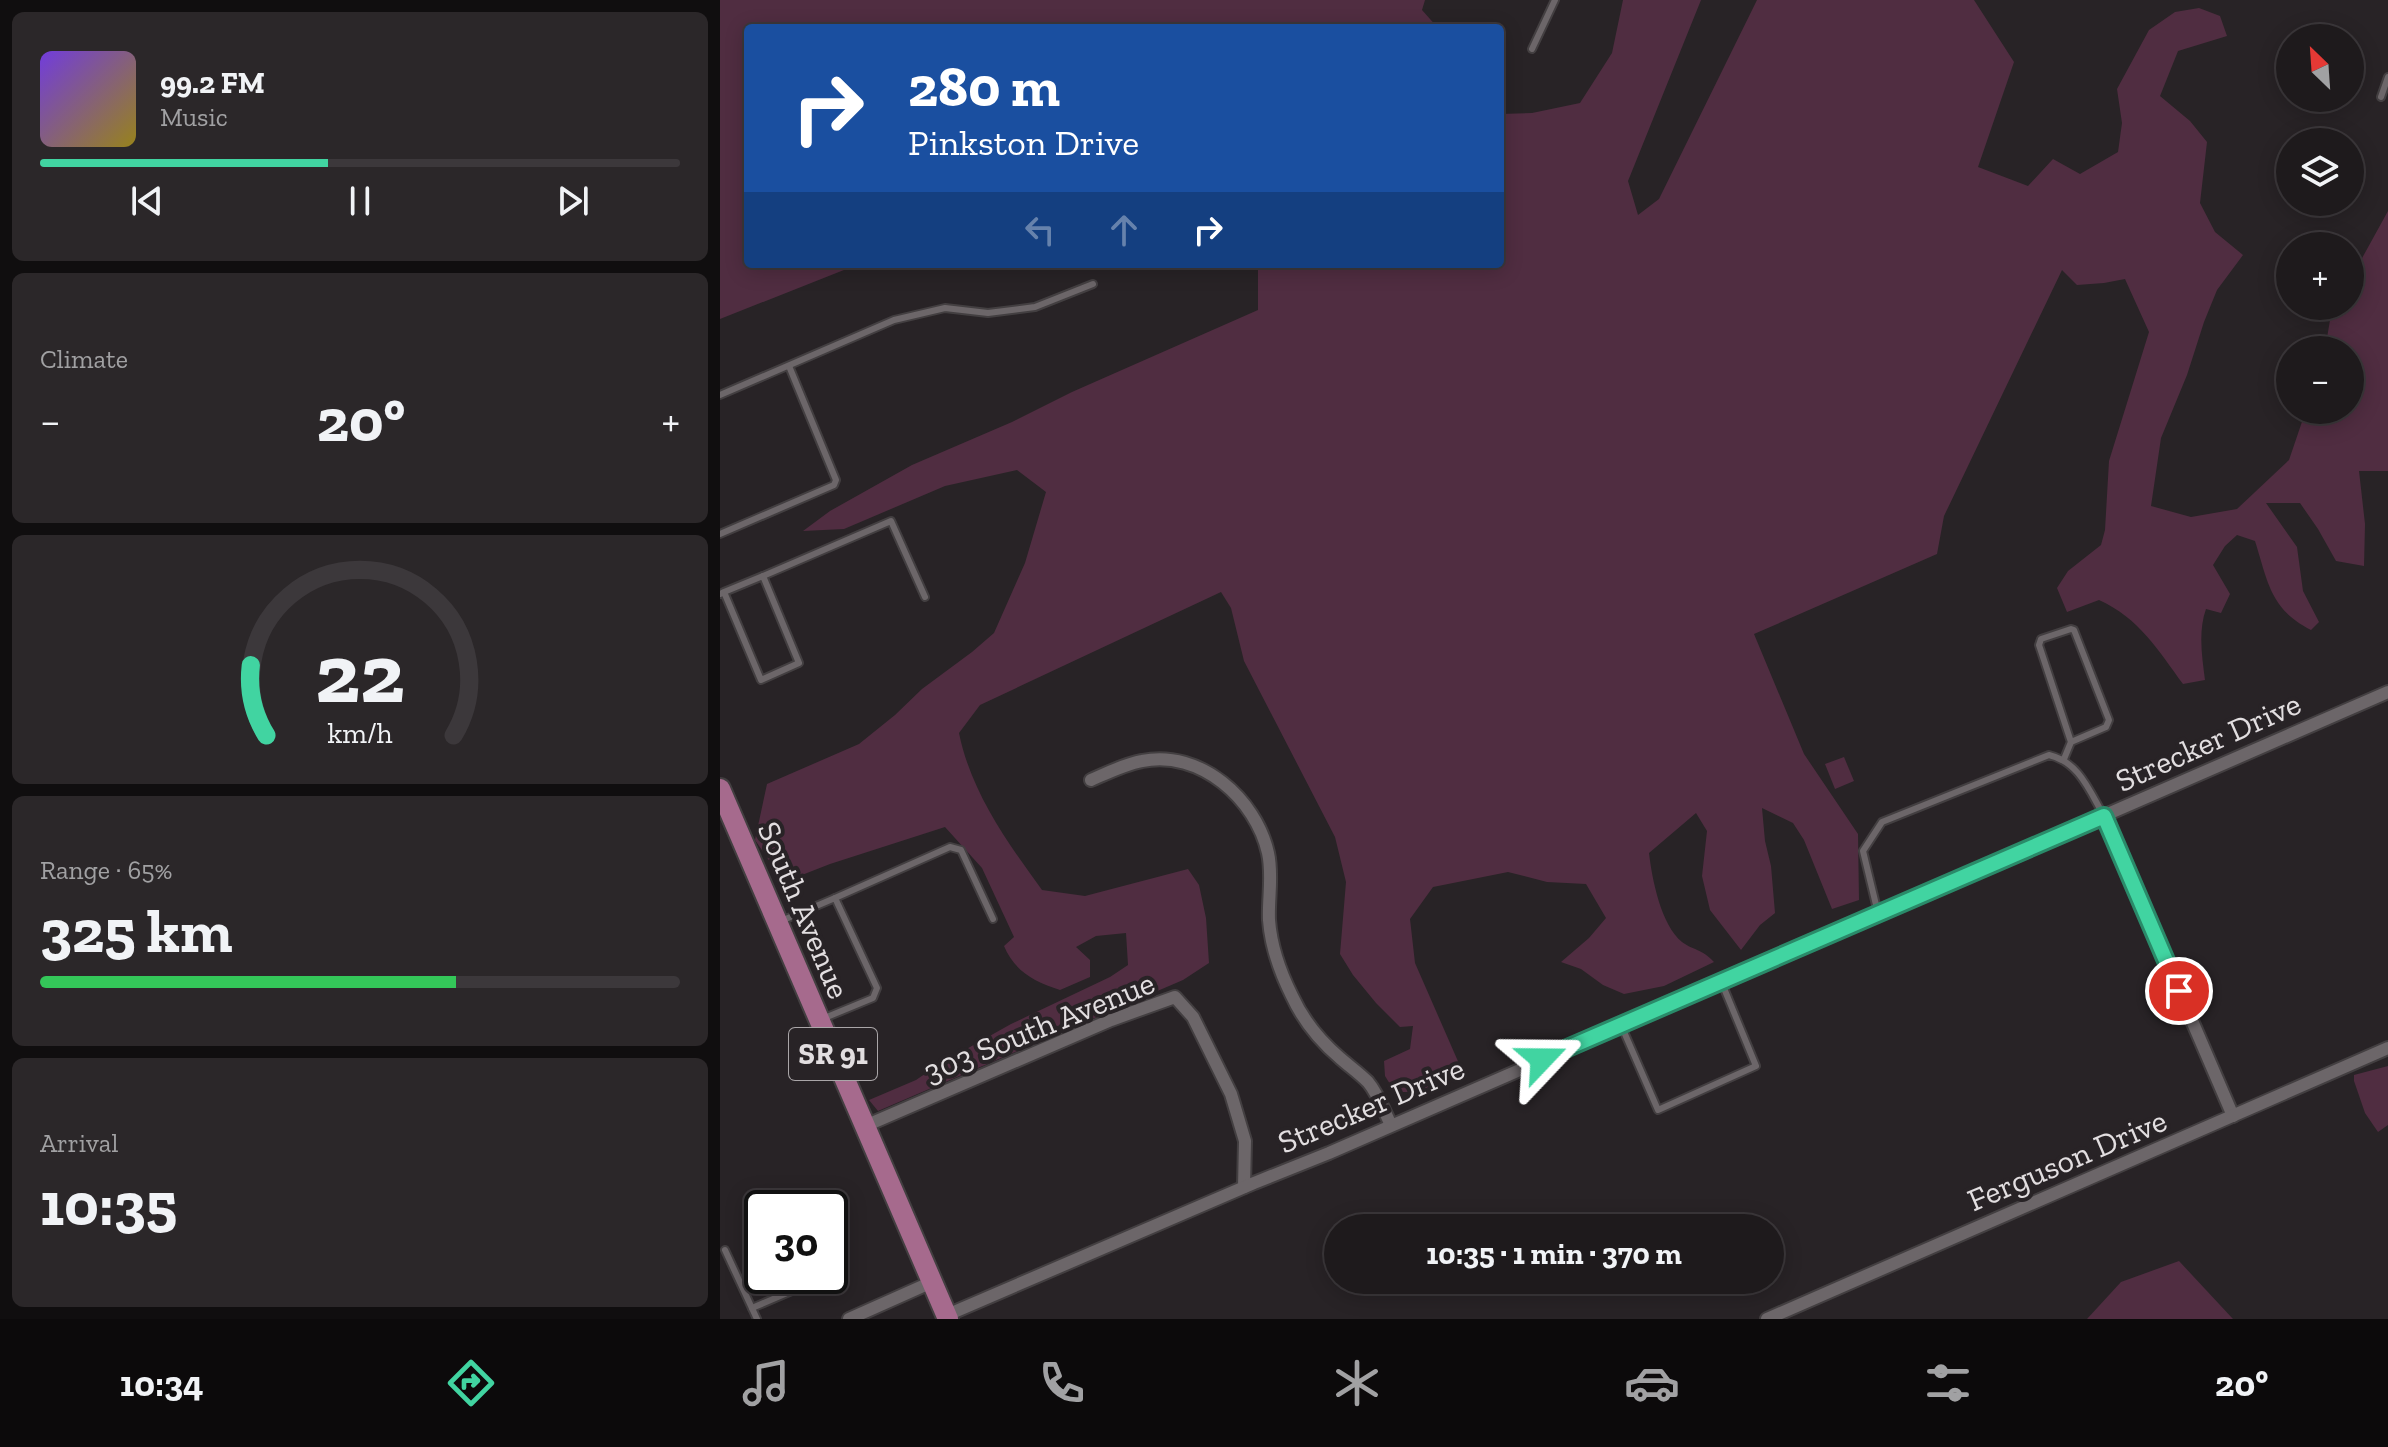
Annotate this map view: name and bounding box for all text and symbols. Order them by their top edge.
north arrow [2276,24,2364,112]
map controls [2276,24,2364,424]
text: 280 m [908,53,1060,120]
icon: right [776,56,880,160]
text: 99.2 FM [160,65,265,101]
text: Music [160,101,228,133]
text: Pinkston Drive [908,121,1139,164]
button: layers [2276,128,2364,216]
icon: previous [125,179,169,223]
icon: pause [338,179,382,223]
icon: next [551,179,595,223]
icon: left [1018,208,1062,252]
icon: ahead [1102,208,1146,252]
icon: right [1186,208,1230,252]
button: + [2276,232,2364,320]
button: − [2276,336,2364,424]
text: Climate [40,343,128,375]
text: 20° [317,384,405,456]
text: − [40,394,61,447]
text: + [661,394,680,447]
text: 22 [315,622,405,722]
street label: Strecker Drive [2109,684,2307,800]
text: km/h [327,716,393,750]
street label: South Avenue [750,816,858,1004]
text: Range · 65% [40,854,172,886]
text: 325 km [40,895,232,967]
pin [2145,957,2213,1025]
street label: 303 South Avenue [918,963,1160,1091]
icon: arrive [2157,969,2201,1013]
position arrow [1500,1017,1584,1101]
road number: SR 91 [789,1028,877,1080]
street label: Strecker Drive [1272,1049,1470,1161]
street label: Ferguson Drive [1962,1101,2172,1219]
text: Arrival [40,1127,118,1159]
text: 10:35 [40,1168,177,1240]
speed limit sign: 30 [744,1190,848,1294]
text: 10:35 · 1 min · 370 m [1426,1236,1682,1272]
icon: directions [443,1355,499,1411]
icon: music [738,1355,794,1411]
icon: phone [1034,1355,1090,1411]
icon: climate [1329,1355,1385,1411]
icon: car [1624,1355,1680,1411]
icon: filters [1920,1355,1976,1411]
text: 10:34 [120,1362,204,1405]
text: 20° [2215,1362,2268,1405]

